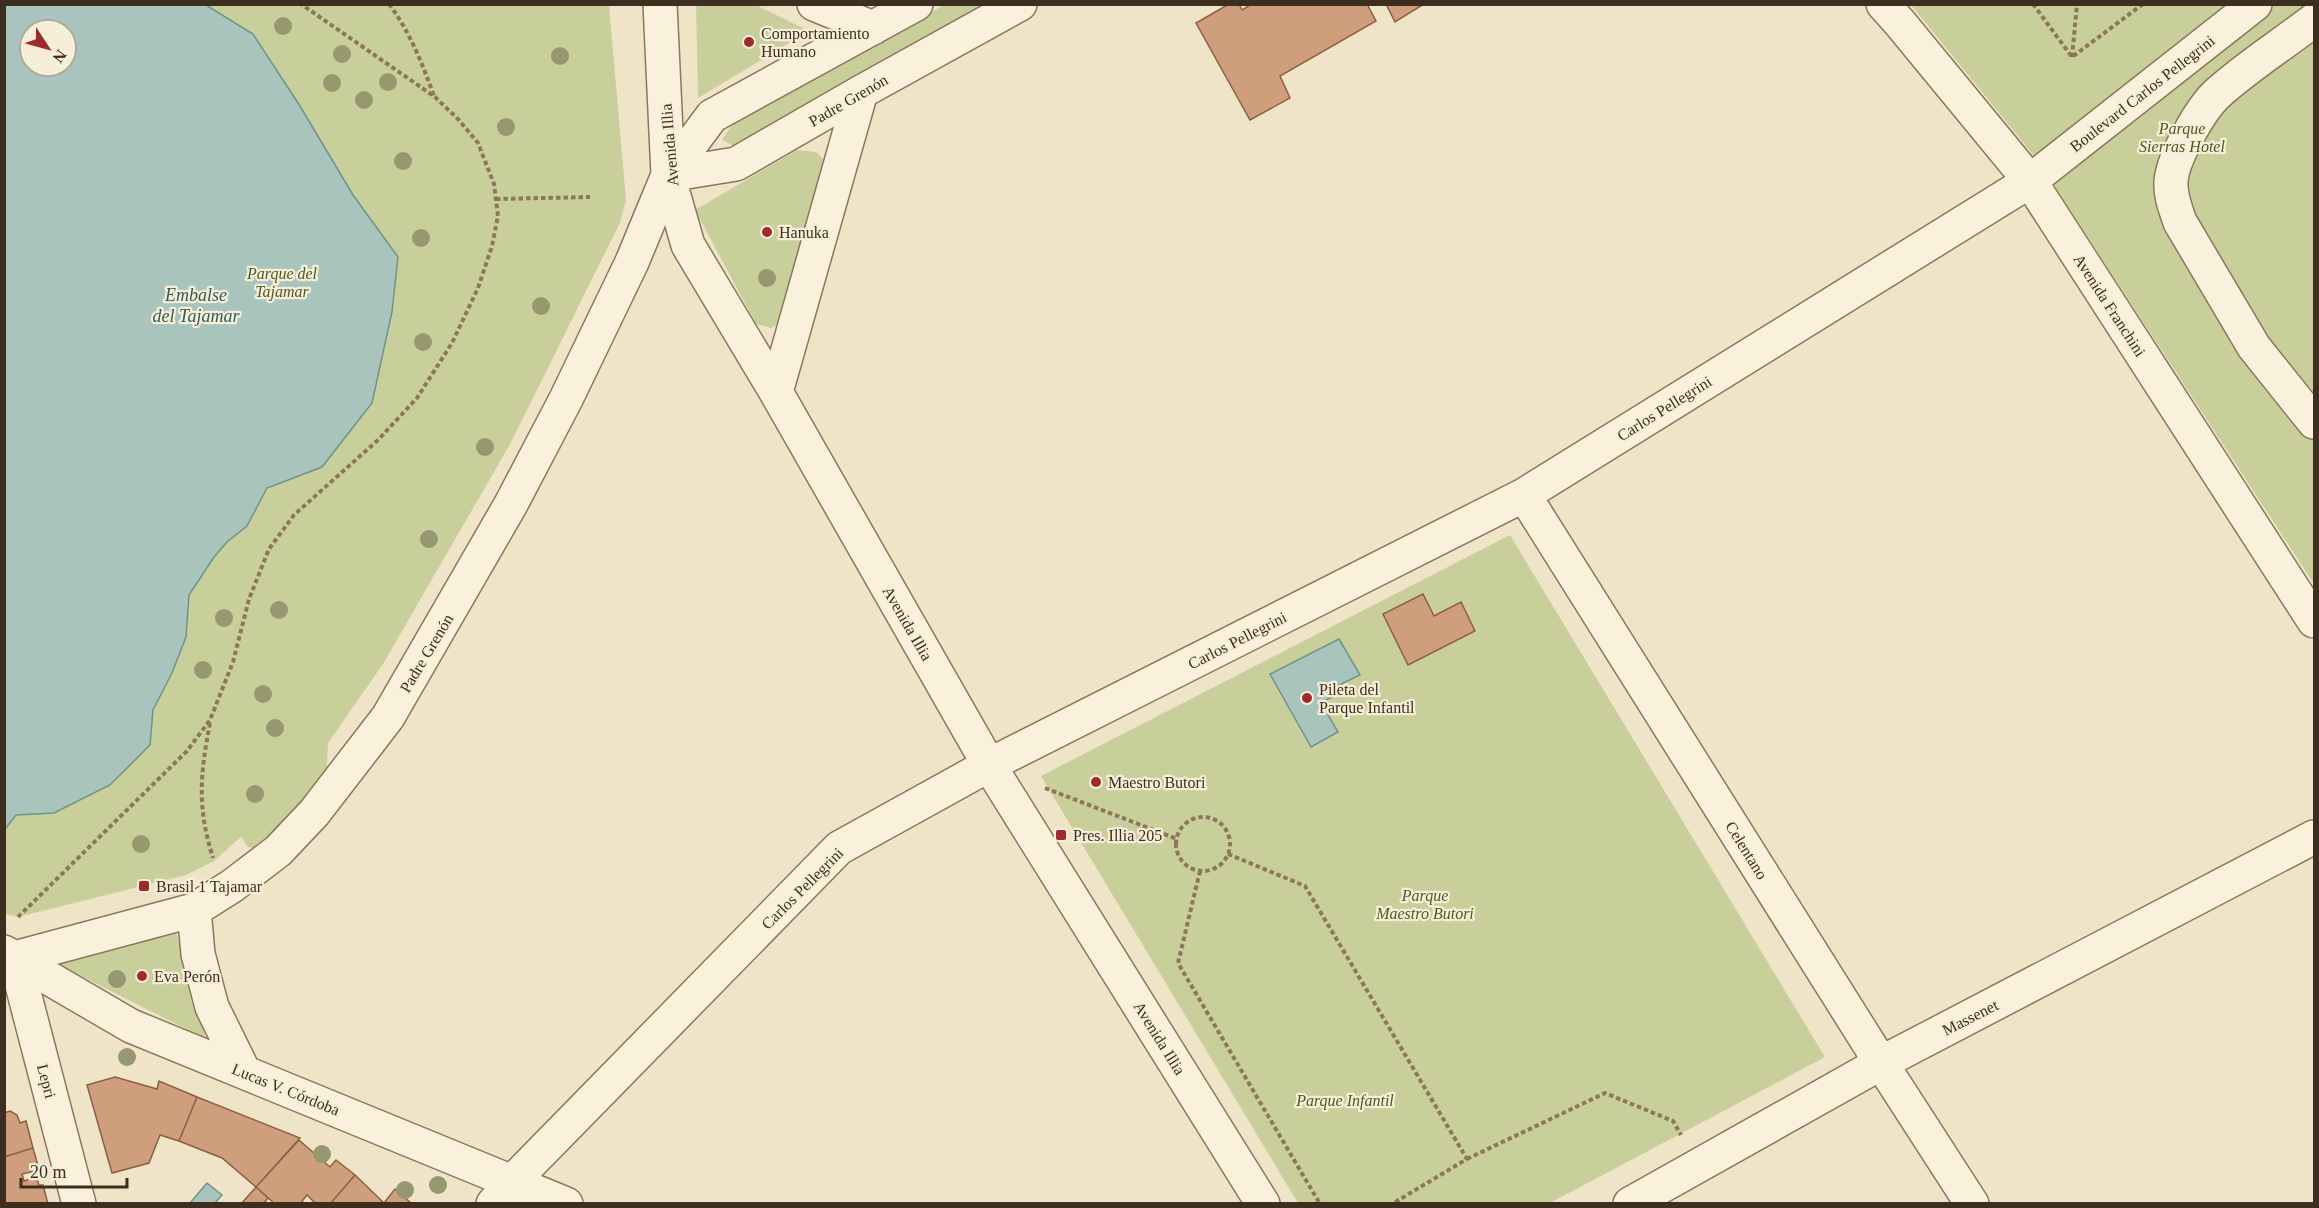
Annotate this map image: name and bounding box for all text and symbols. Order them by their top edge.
north arrow [18,18,78,78]
place label: Comportamiento Humano [761,25,869,60]
street label: Boulevard Carlos Pellegrini [2067,31,2219,156]
marker: Comportamiento Humano [742,35,756,49]
text: N [49,47,70,67]
street label: Padre Grenón [806,71,891,130]
street label: Avenida Illia [657,103,682,187]
park label: Parque Sierras Hotel [2139,120,2225,155]
place label: Hanuka [779,224,829,241]
marker: Hanuka [760,225,774,239]
street label: Avenida Franchini [2070,251,2149,360]
park label: Parque del Tajamar [246,265,318,301]
water label: Embalse del Tajamar [153,285,240,326]
street label: Carlos Pellegrini [1614,372,1716,445]
street label: Avenida Illia [880,583,936,663]
street label: Carlos Pellegrini [1185,608,1290,673]
street label: Padre Grenón [396,611,456,696]
place label: Pileta del Parque Infantil [1319,681,1415,717]
marker: Pileta del Parque Infantil [1300,691,1314,705]
place label: Maestro Butori [1108,774,1206,791]
marker: Maestro Butori [1089,775,1103,789]
street label: Celentano [1722,818,1771,882]
place label: Pres. Illia 205 [1073,827,1162,844]
marker: Pres. Illia 205 [1054,828,1068,842]
street label: Carlos Pellegrini [758,844,848,933]
place label: Brasil 1 Tajamar [156,878,263,896]
marker: Brasil 1 Tajamar [137,879,151,893]
park label: Parque Maestro Butori [1375,887,1474,922]
place label: Eva Perón [154,968,220,985]
marker: Eva Perón [135,969,149,983]
street label: Massenet [1939,996,2001,1039]
street label: Avenida Illia [1130,999,1189,1078]
street label: Lucas V. Córdoba [230,1060,342,1119]
street label: Lepri [33,1062,59,1101]
park label: Parque Infantil [1295,1092,1394,1110]
scale bar [21,1151,128,1189]
text: 20 m [30,1162,67,1182]

